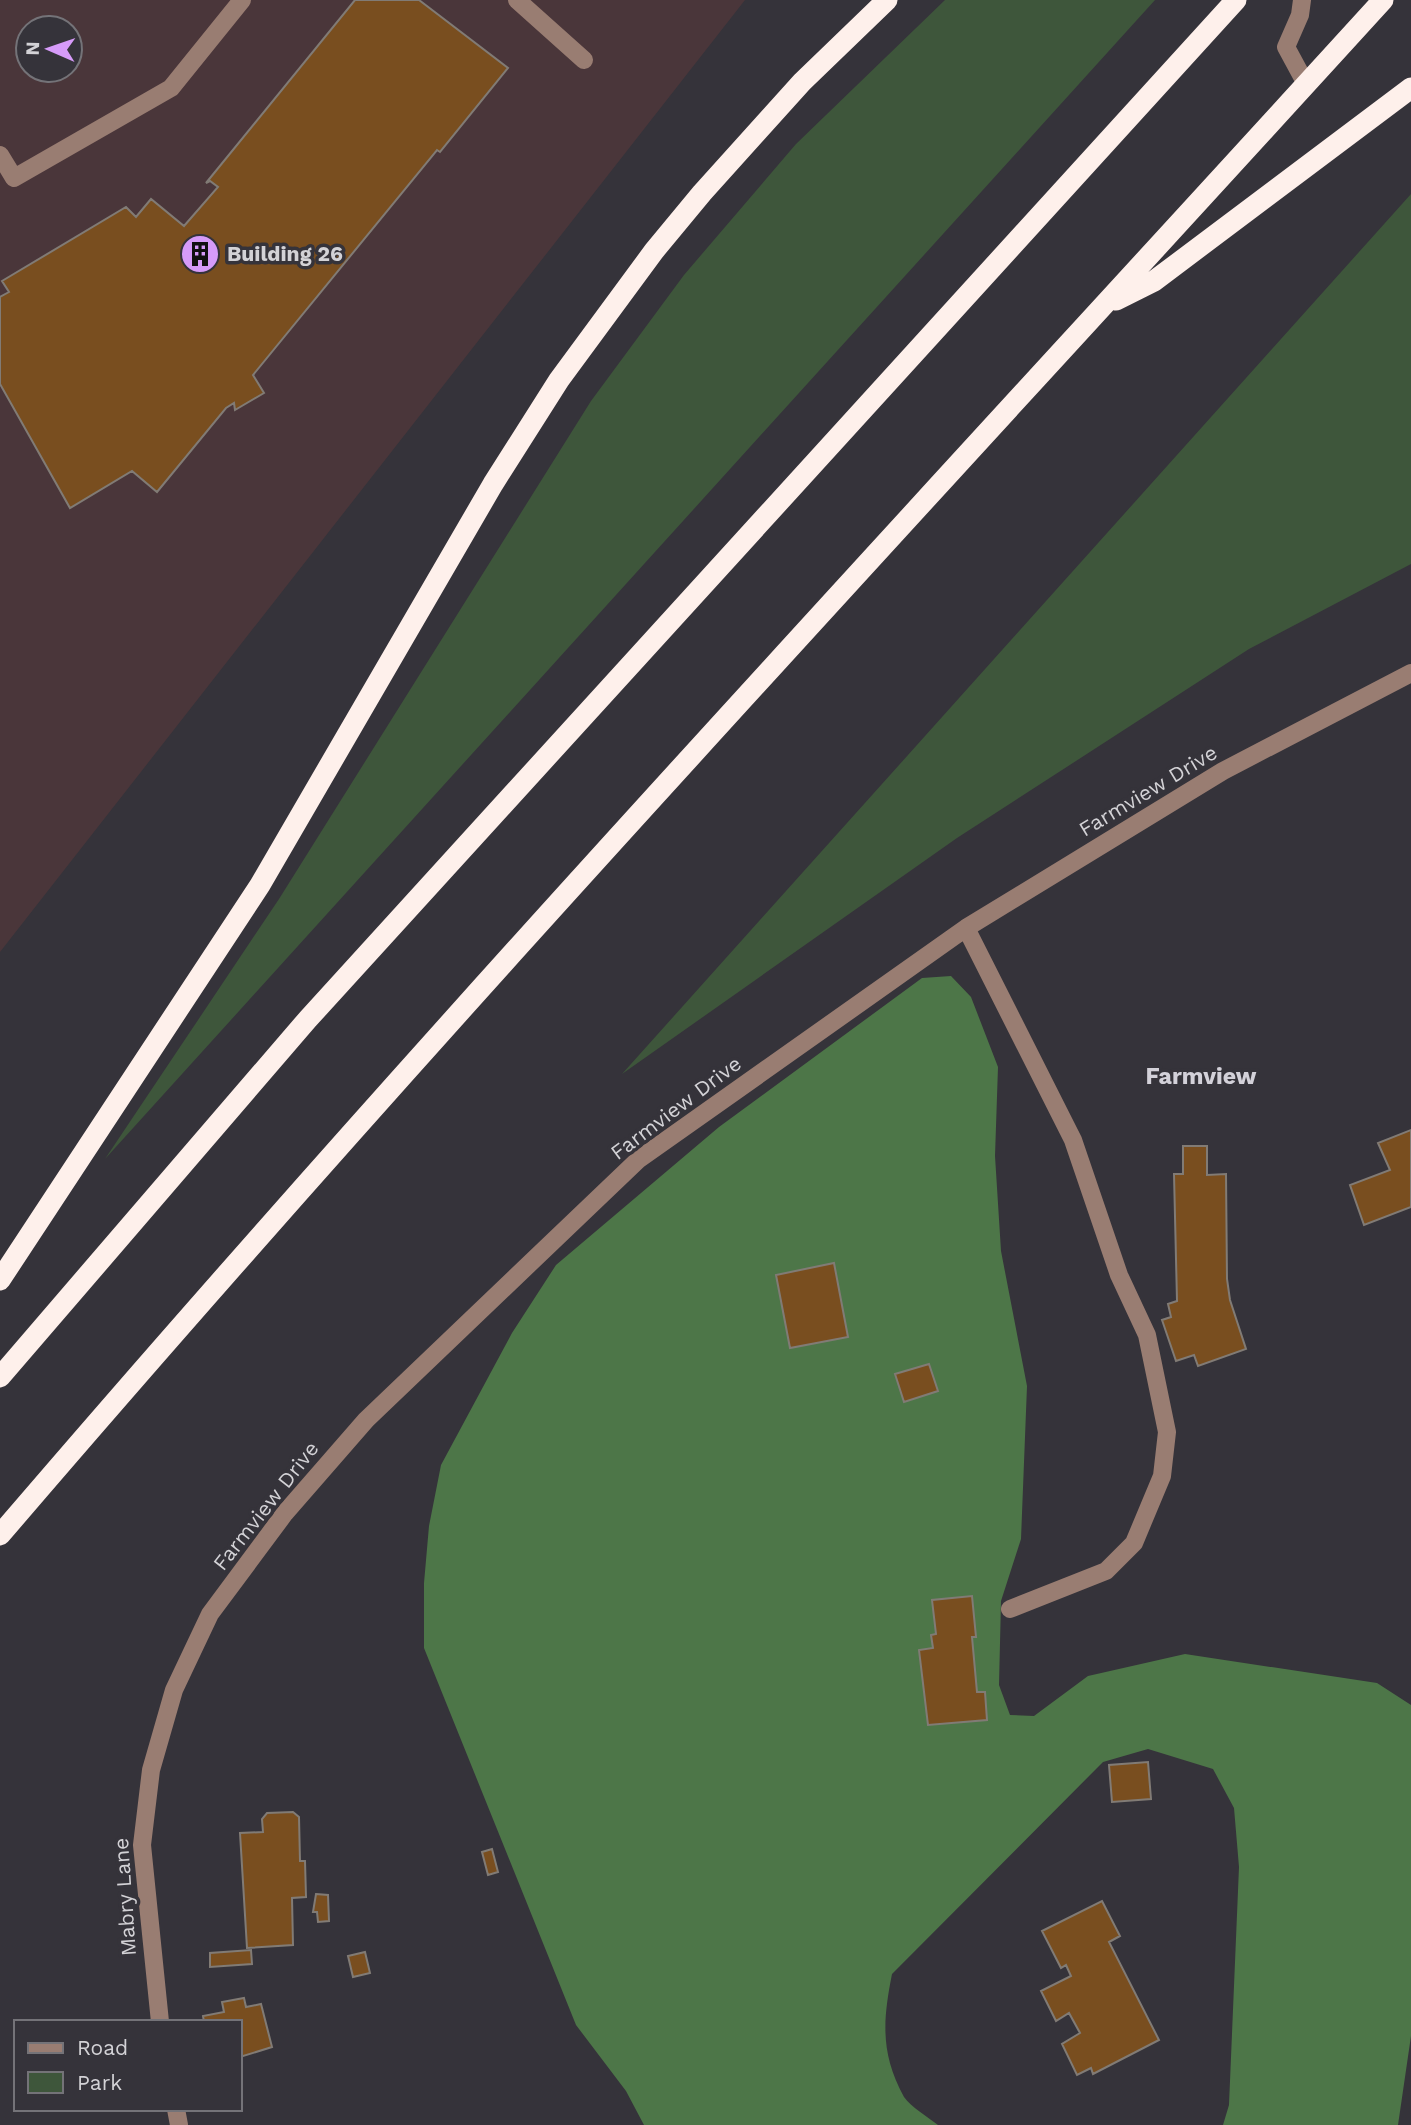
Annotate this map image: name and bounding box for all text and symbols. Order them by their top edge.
north arrow [14,14,84,84]
text: N [21,41,44,56]
building icon: Building 26 [179,233,221,275]
place label: Building 26 [227,241,343,266]
street label: Farmview Drive [1074,739,1221,842]
street label: Farmview Drive [606,1050,746,1165]
district label: Farmview [1146,1063,1257,1090]
street label: Farmview Drive [207,1436,324,1575]
street label: Mabry Lane [108,1837,141,1957]
legend [14,2020,242,2111]
text: Road [77,2035,128,2060]
text: Park [77,2070,122,2095]

